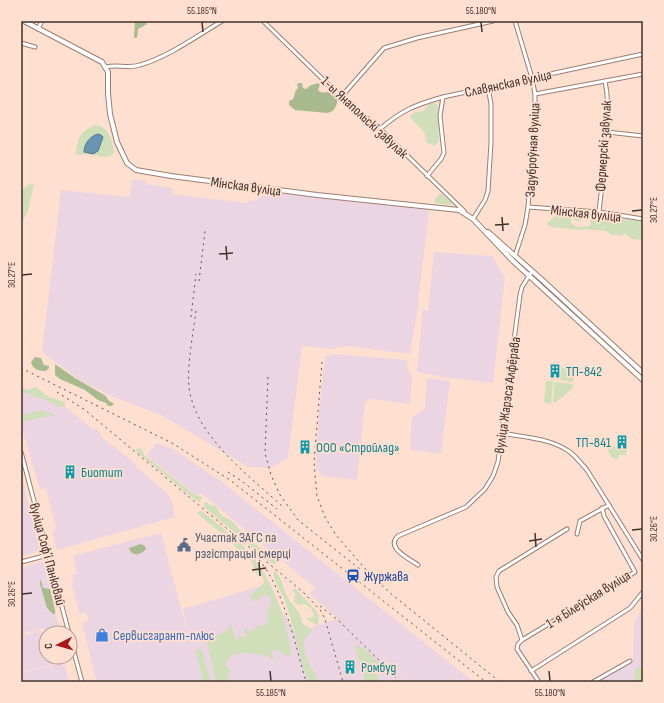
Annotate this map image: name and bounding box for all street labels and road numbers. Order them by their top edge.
street label: Славянская вуліца [463,66,553,101]
street label: 1-ы Янапольскі завулак [318,73,412,163]
street label: Фермерскі завулак [592,99,615,192]
street label: Задуброўная вуліца [522,102,543,198]
street label: Мінская вуліца [210,173,282,200]
street label: Мінская вуліца [550,201,622,226]
street label: вуліца Жарэса Алфёрава [491,336,524,455]
street label: вуліца Софʼі Панковай [26,501,69,607]
street label: 1-я Білеўская вуліца [543,567,634,632]

